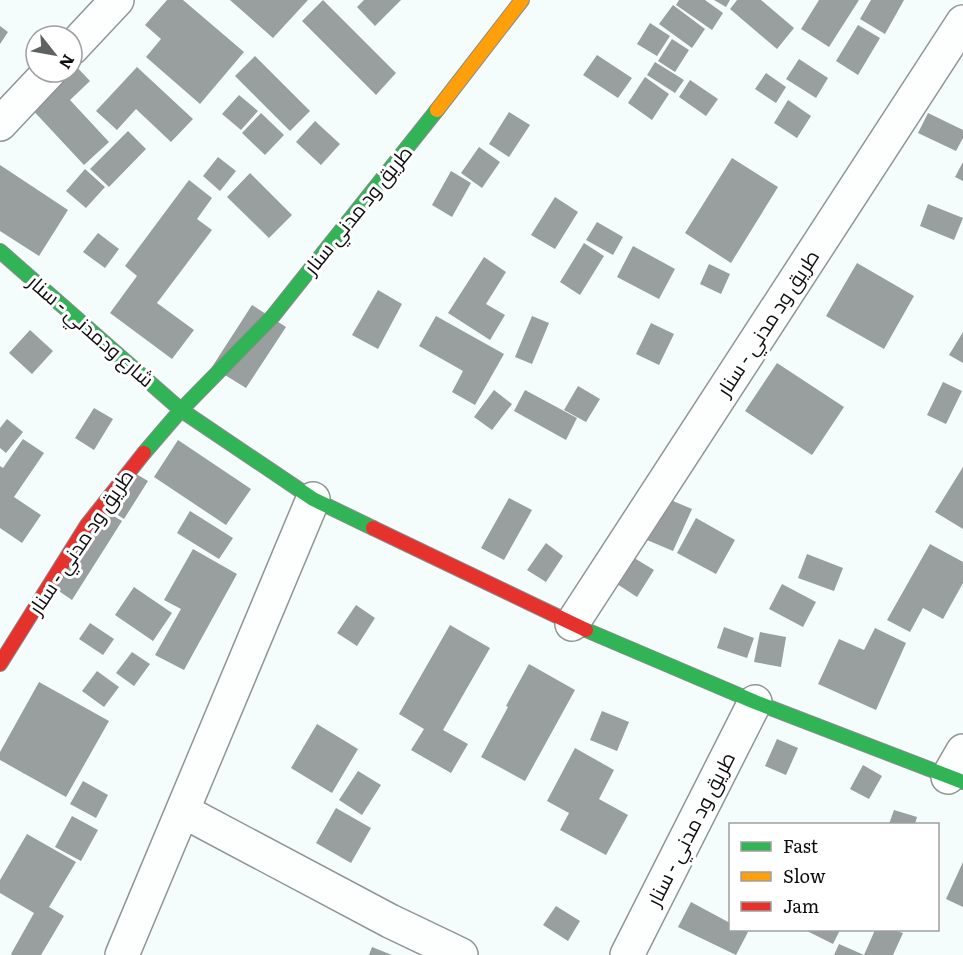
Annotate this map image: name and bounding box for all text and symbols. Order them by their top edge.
north arrow [24,24,84,84]
text: N [54,50,81,74]
street label: طريق ود مدني سنار [294,138,420,282]
street label: طريق ود مدني - سنار [707,243,828,404]
street label: شارع ودمدني - سنار [20,266,162,395]
street label: طريق ود مدني - سنار [19,462,142,622]
street label: طريق ود مدني - سنار [637,746,744,913]
legend [729,823,939,931]
text: Fast [783,832,819,859]
text: Slow [783,862,826,889]
text: Jam [783,892,819,919]

